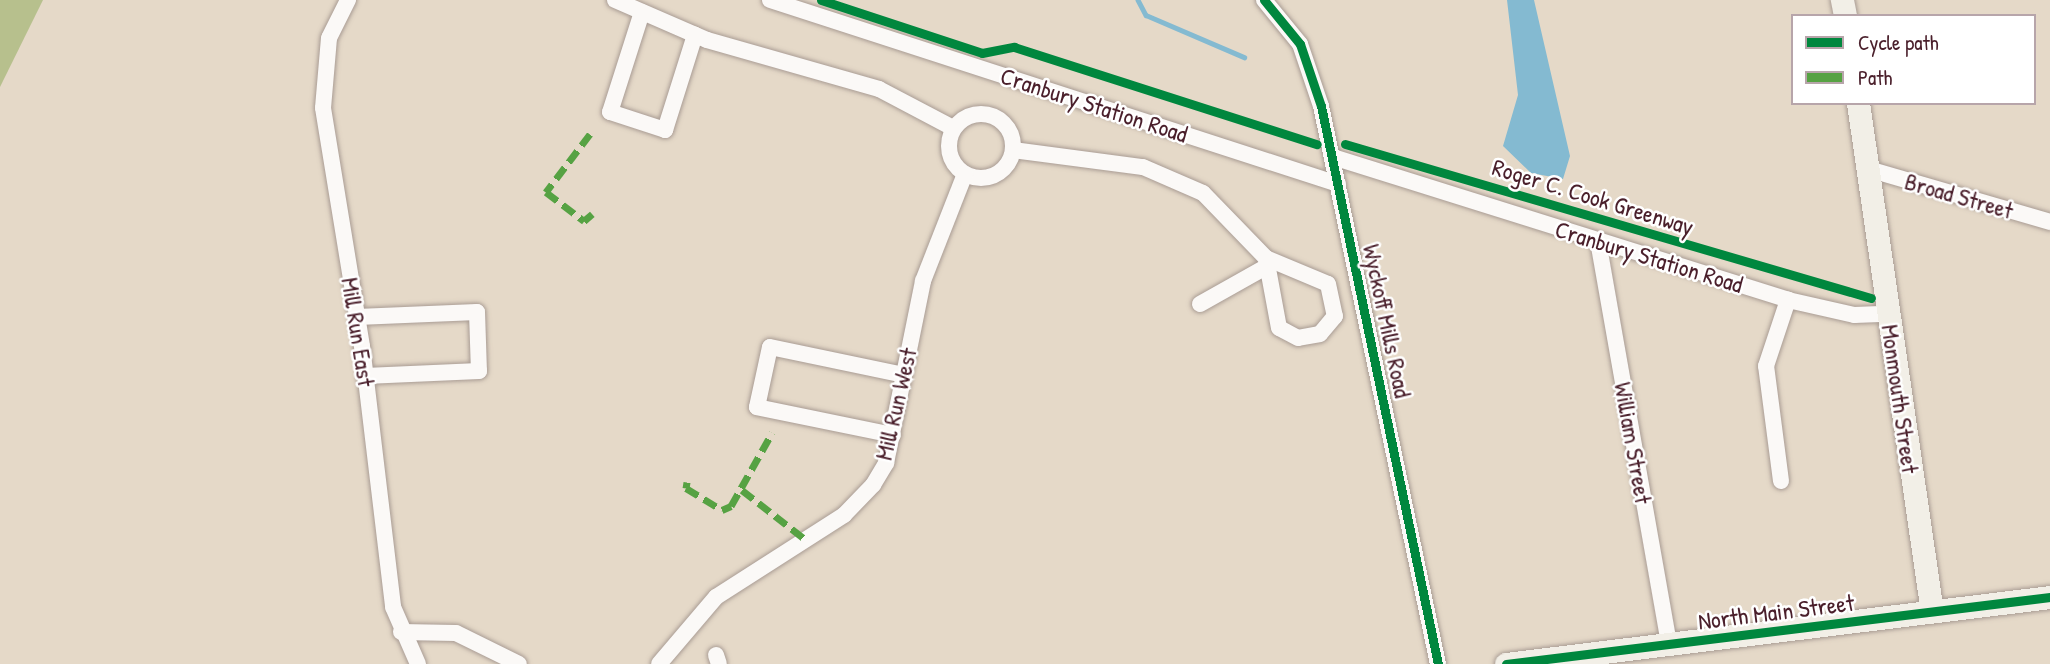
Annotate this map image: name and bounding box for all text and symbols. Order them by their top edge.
legend [1791,14,2036,105]
text: Cycle path [1858,28,1939,57]
street label: Cranbury Station Road [997,61,1191,149]
text: Path [1858,63,1892,92]
street label: Roger C. Cook Greenway [1489,153,1697,241]
street label: Broad Street [1902,167,2016,225]
street label: Cranbury Station Road [1552,215,1746,299]
street label: Wyckoff Mills Road [1357,242,1417,400]
street label: Mill Run East [335,275,381,389]
street label: Monmouth Street [1875,323,1925,475]
street label: Mill Run West [869,345,923,463]
street label: William Street [1608,380,1658,506]
street label: North Main Street [1696,588,1856,636]

